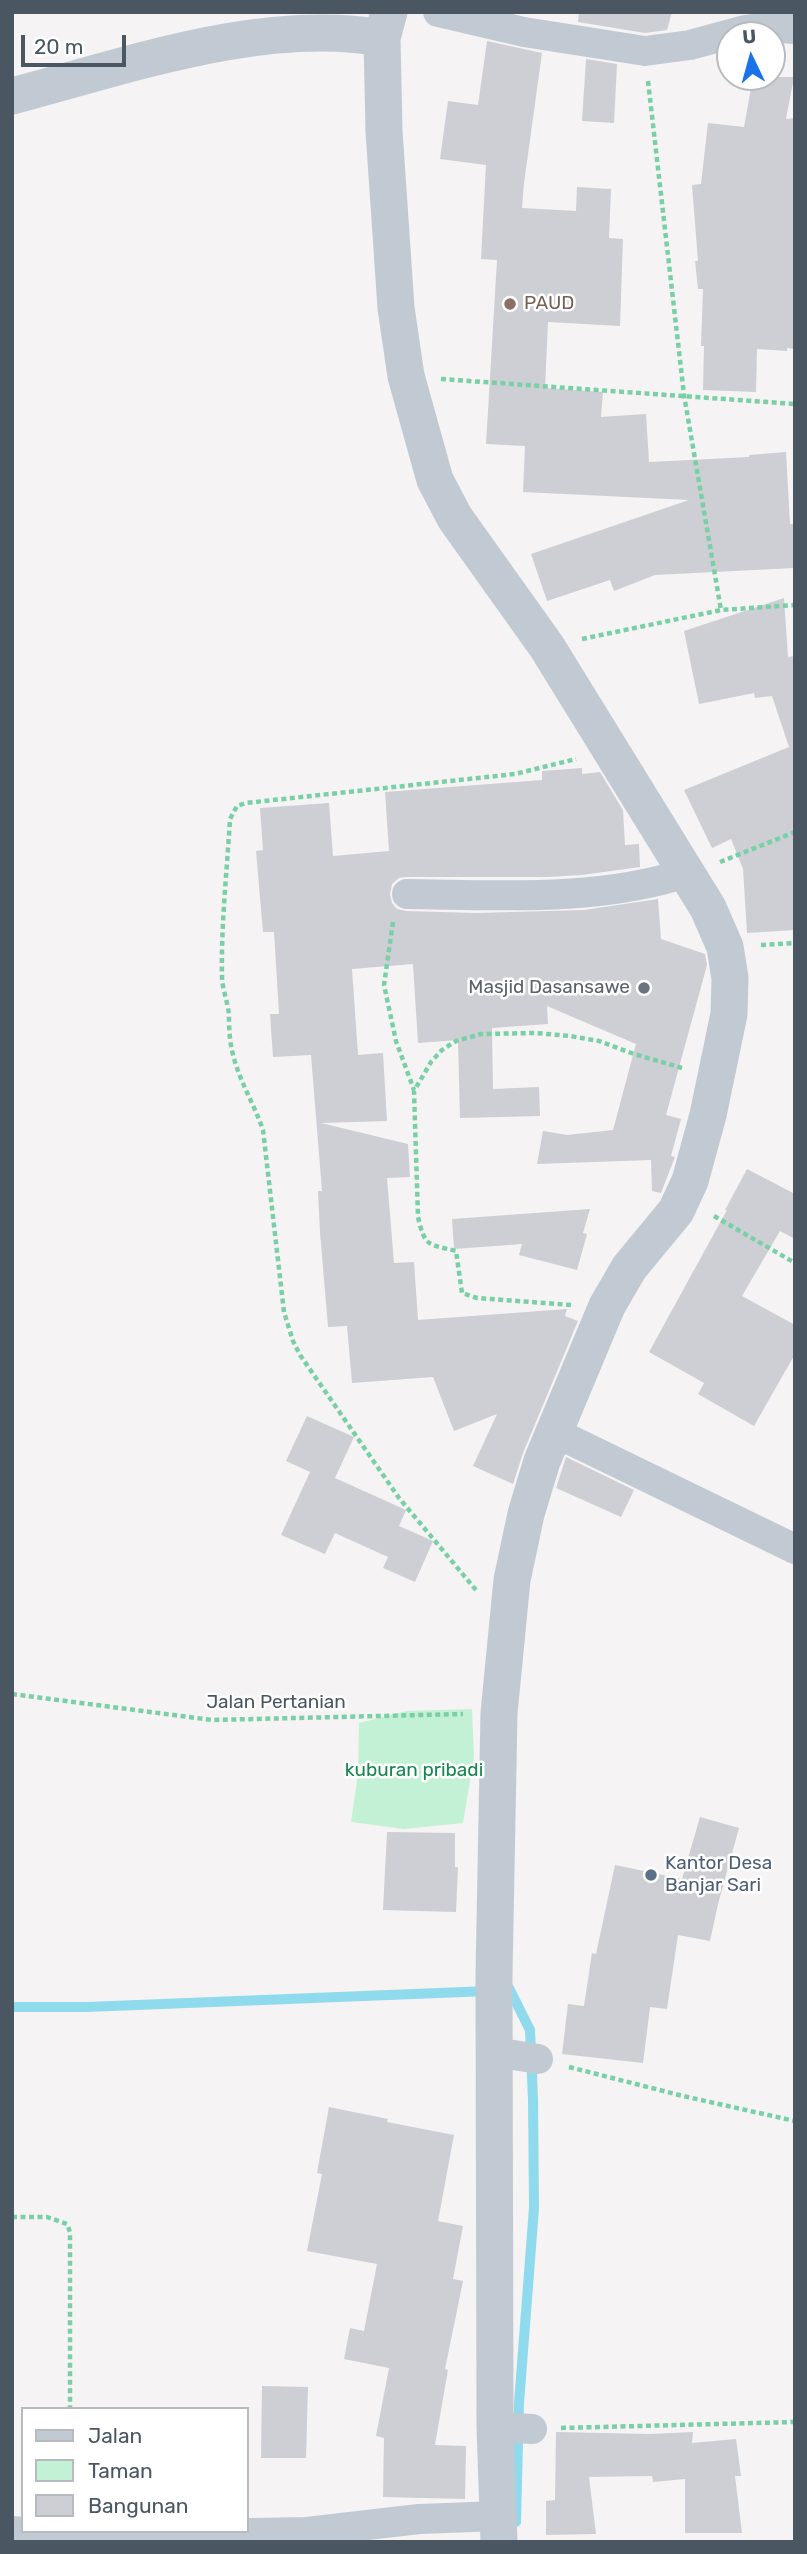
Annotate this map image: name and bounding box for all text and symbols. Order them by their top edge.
scale bar [24,21,130,65]
north arrow [716,21,786,91]
text: U [741,25,757,49]
text: 20 m [34,34,83,59]
place label: PAUD [524,293,574,315]
marker: PAUD [502,296,518,312]
place label: Masjid Dasansawe [468,977,630,999]
marker: Masjid Dasansawe [636,980,652,996]
street label: Jalan Pertanian [206,1692,346,1714]
park label: kuburan pribadi [345,1760,483,1782]
place label: Kantor Desa Banjar Sari [665,1853,772,1897]
marker: Kantor Desa Banjar Sari [643,1867,659,1883]
legend [21,2407,248,2533]
text: Jalan [88,2423,142,2448]
text: Taman [88,2458,153,2483]
text: Bangunan [88,2493,189,2518]

